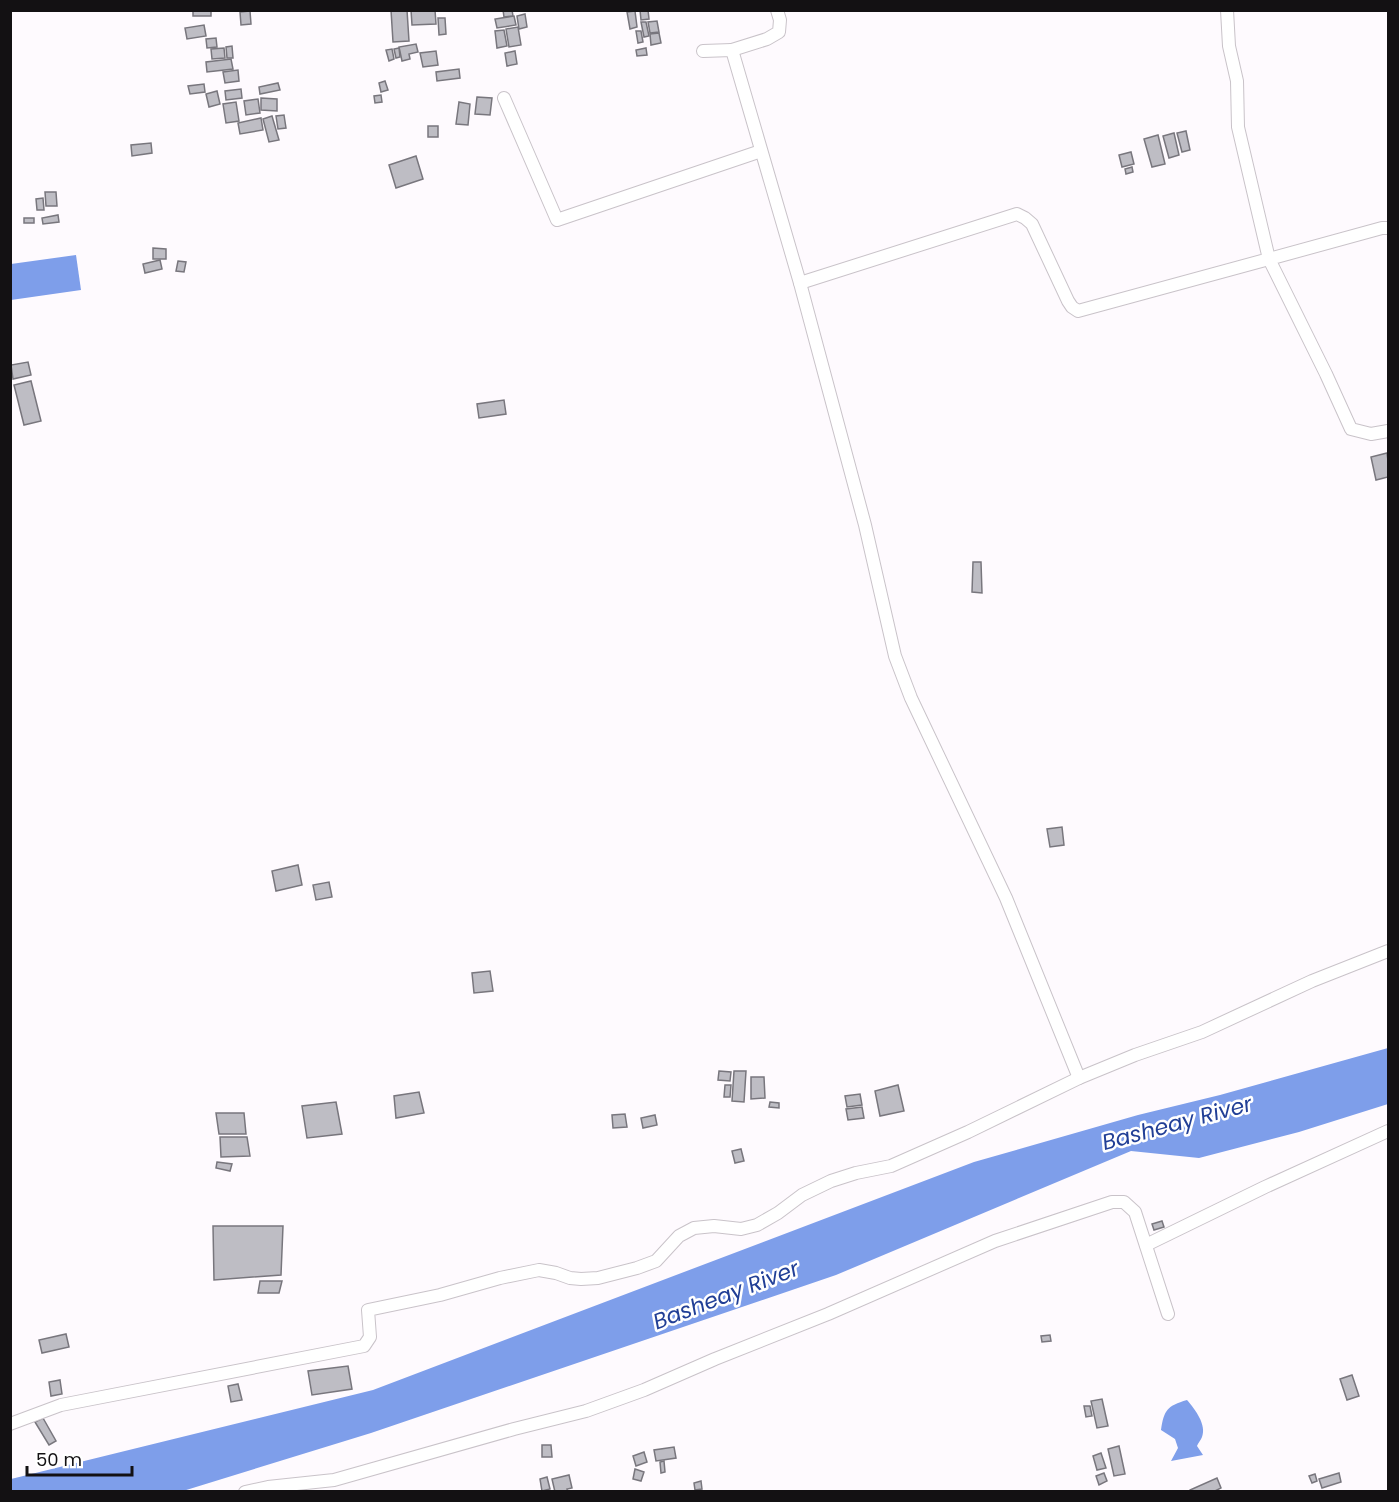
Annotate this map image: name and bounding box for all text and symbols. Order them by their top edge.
water label: Basheay River [1098,1088,1256,1158]
water label: Basheay River [648,1253,804,1337]
scale bar [27,1439,132,1477]
text: 50 m [36,1447,82,1472]

